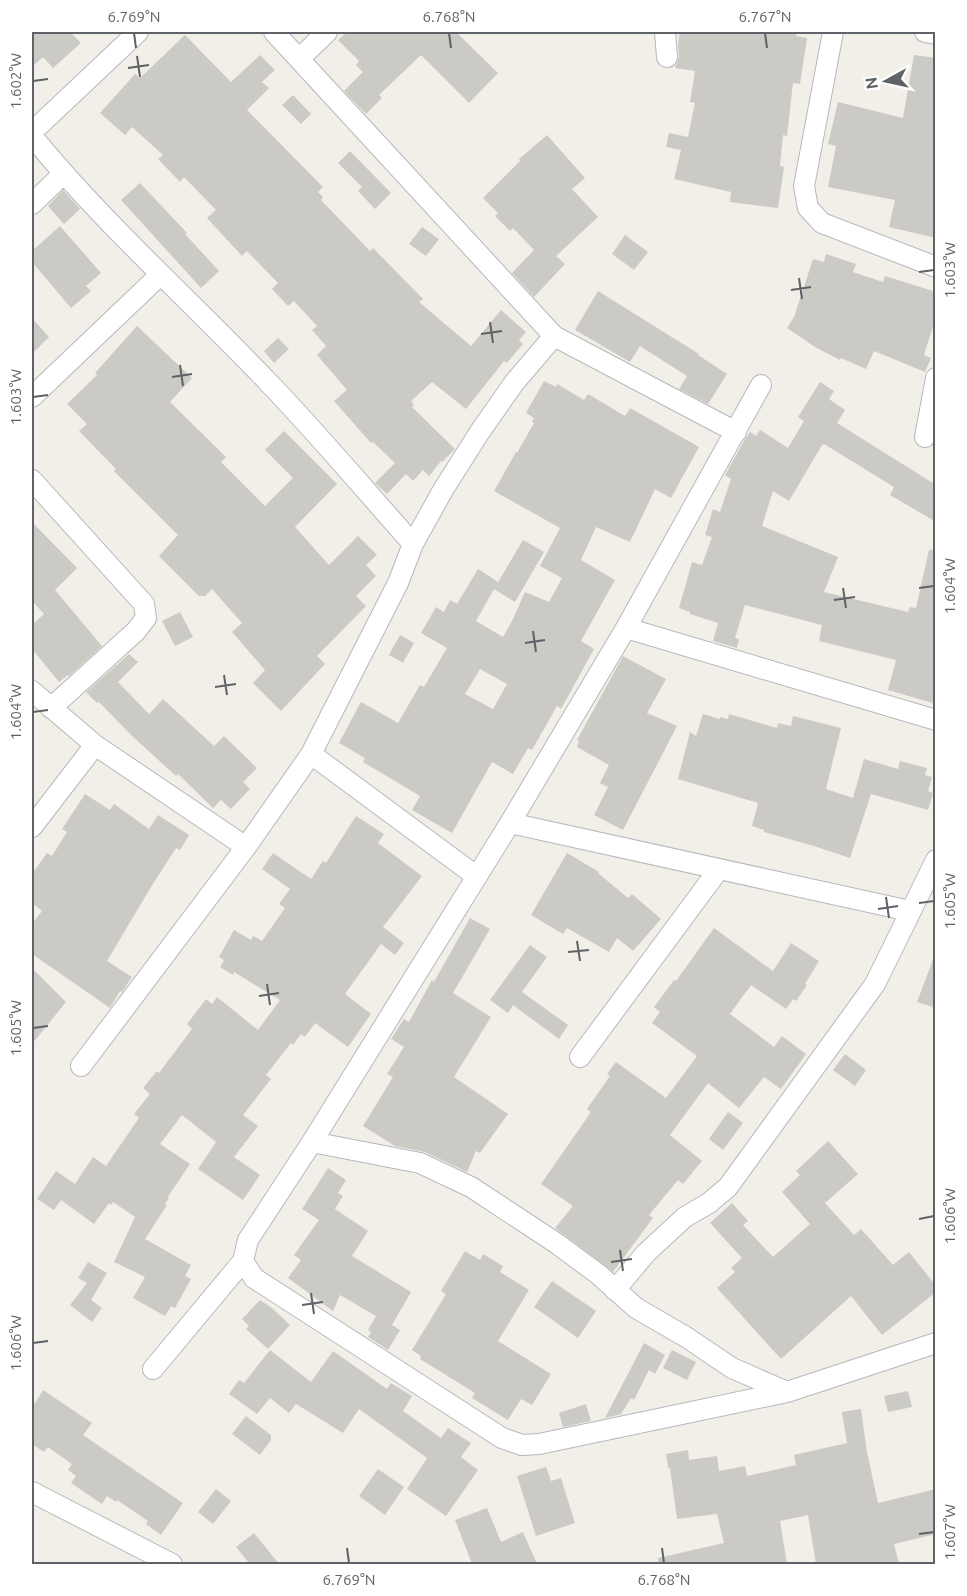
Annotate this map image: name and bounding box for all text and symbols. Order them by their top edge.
text: 6.769°N [107,8,161,25]
text: 6.768°N [422,8,476,25]
text: 6.767°N [738,8,792,25]
north arrow [856,51,916,111]
text: 1.602°W [7,53,24,109]
text: N [861,76,881,90]
text: 1.603°W [941,242,958,298]
text: 1.603°W [7,369,24,425]
text: 1.604°W [941,558,958,614]
text: 1.604°W [7,684,24,740]
text: 1.605°W [941,873,958,929]
text: 1.605°W [7,1000,24,1056]
text: 1.606°W [941,1188,958,1244]
text: 1.606°W [7,1315,24,1371]
text: 1.607°W [941,1504,958,1560]
text: 6.769°N [322,1571,376,1588]
text: 6.768°N [637,1571,691,1588]

